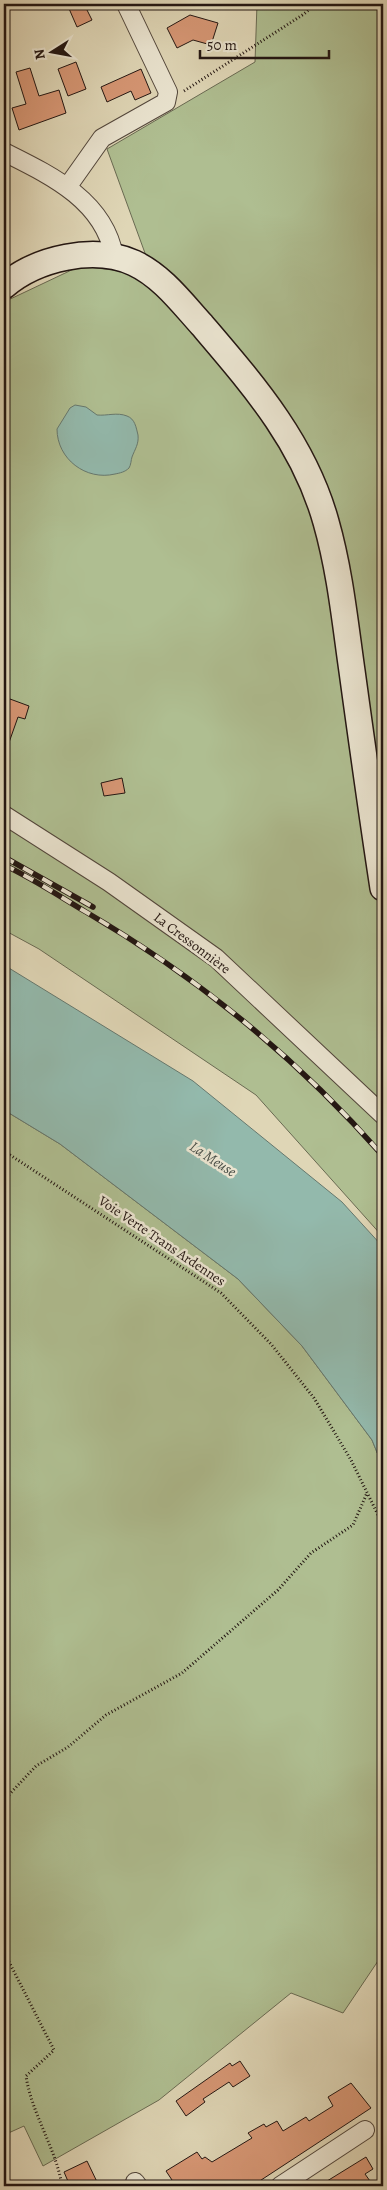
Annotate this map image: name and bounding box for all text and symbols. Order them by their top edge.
north arrow [28,28,78,78]
scale bar [200,28,328,60]
text: 50 m [207,35,237,55]
text: N [29,48,50,61]
street label: La Cressonnière [150,908,234,978]
water label: La Meuse [186,1137,241,1182]
street label: Voie Verte Trans Ardennes [94,1191,229,1291]

